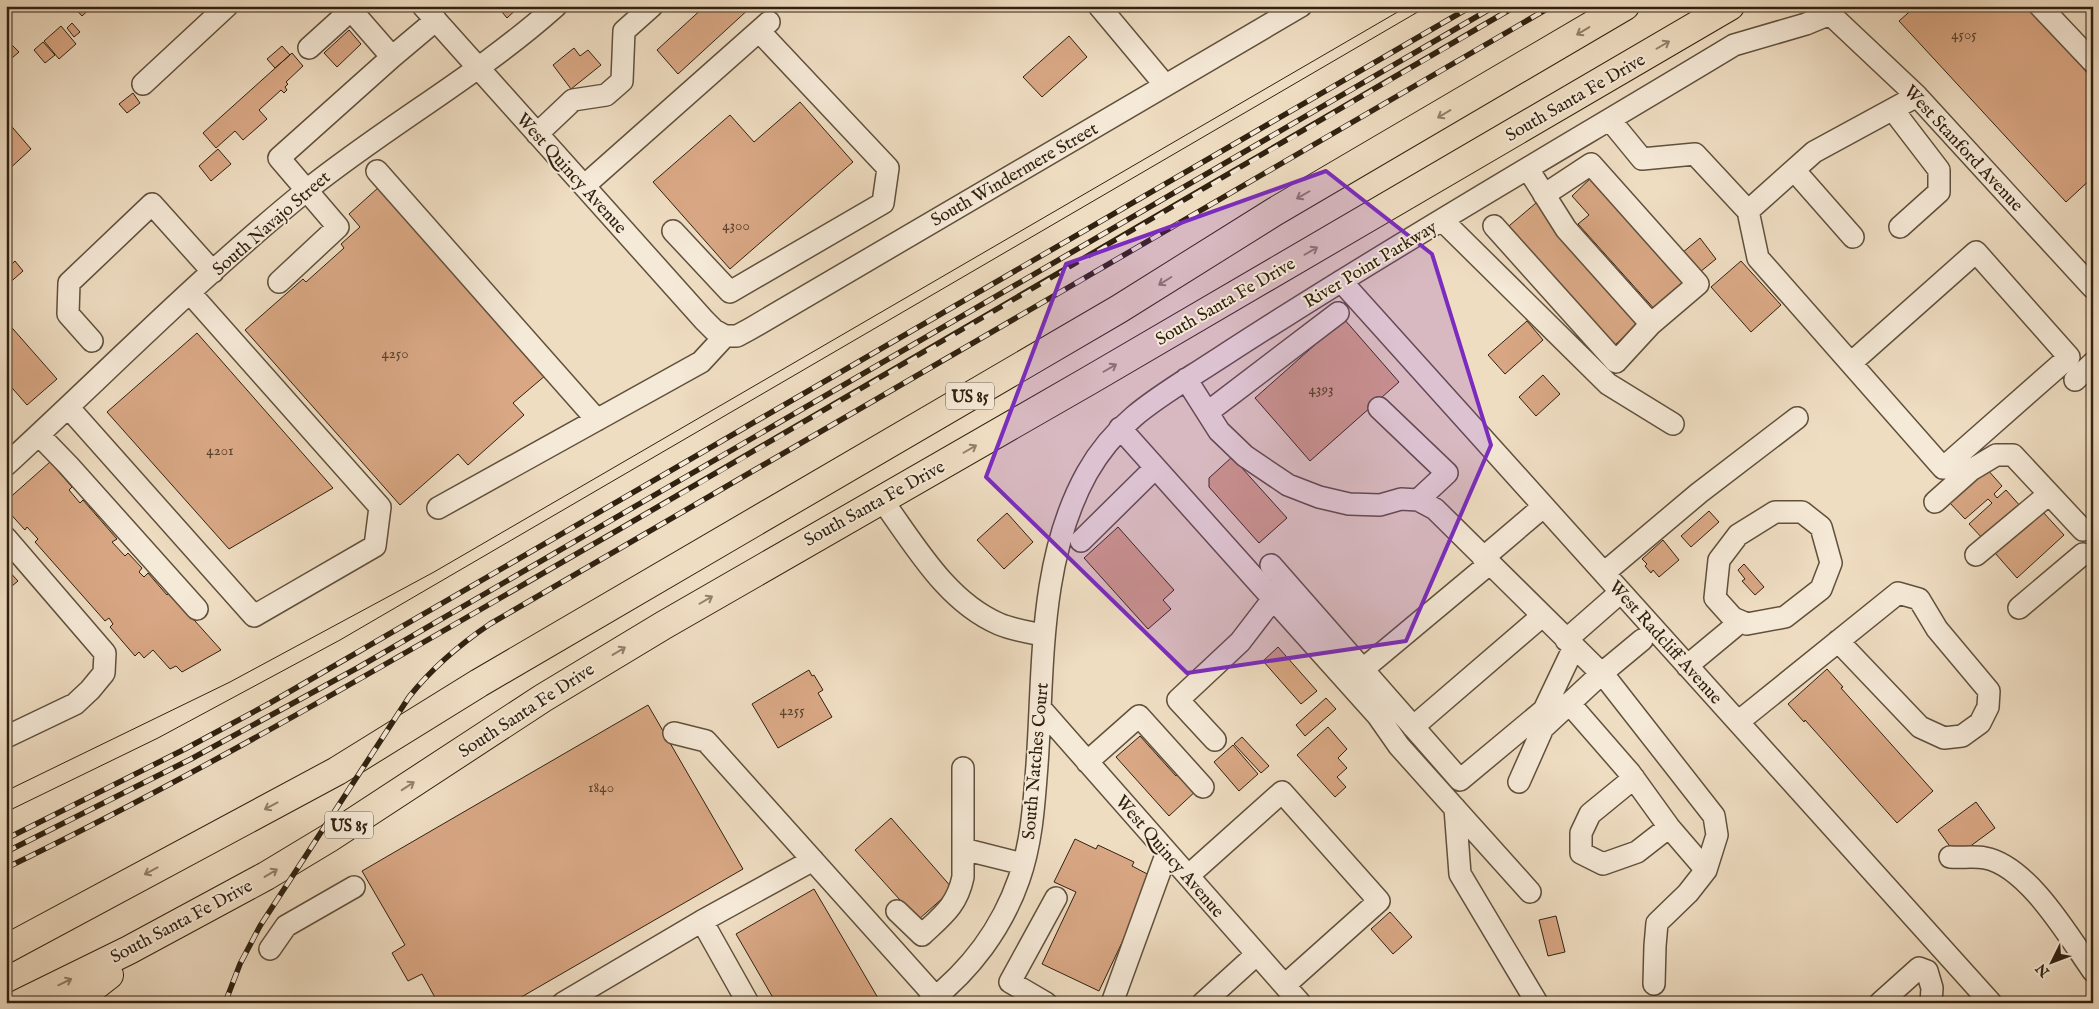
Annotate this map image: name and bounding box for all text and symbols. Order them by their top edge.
house number: 4505 [1951,25,1977,44]
one-way arrow [1577,27,1591,37]
one-way arrow [1655,40,1670,50]
street label: South Santa Fe Drive [1502,49,1650,148]
street label: West Stanford Avenue [1898,81,2028,217]
street label: West Quincy Avenue [510,109,631,239]
one-way arrow [1437,109,1451,119]
street label: South Windermere Street [927,118,1103,233]
street label: South Navajo Street [208,167,336,282]
one-way arrow [1297,191,1311,201]
house number: 4300 [722,216,750,235]
street label: River Point Parkway [1300,216,1442,314]
one-way arrow [1304,245,1318,255]
street label: South Santa Fe Drive [1152,253,1300,352]
one-way arrow [1158,276,1172,286]
house number: 4250 [381,344,409,363]
one-way arrow [1103,362,1117,372]
house number: 4393 [1308,380,1334,399]
road number: US 85 [946,382,994,410]
house number: 4201 [206,441,234,460]
one-way arrow [962,444,976,454]
street label: South Santa Fe Drive [800,456,949,553]
street label: West Radcliff Avenue [1603,576,1727,710]
one-way arrow [698,595,713,605]
one-way arrow [611,646,625,656]
street label: South Santa Fe Drive [454,659,599,764]
street label: South Natches Court [1018,682,1055,840]
house number: 4255 [779,701,805,720]
house number: 1840 [588,778,614,797]
one-way arrow [401,781,415,792]
street label: West Quincy Avenue [1109,791,1228,923]
one-way arrow [264,802,279,812]
road number: US 85 [325,812,373,838]
one-way arrow [144,866,159,876]
one-way arrow [263,868,277,878]
street label: South Santa Fe Drive [107,875,257,970]
north arrow [2026,936,2076,986]
text: N [2032,960,2054,981]
one-way arrow [57,977,72,986]

